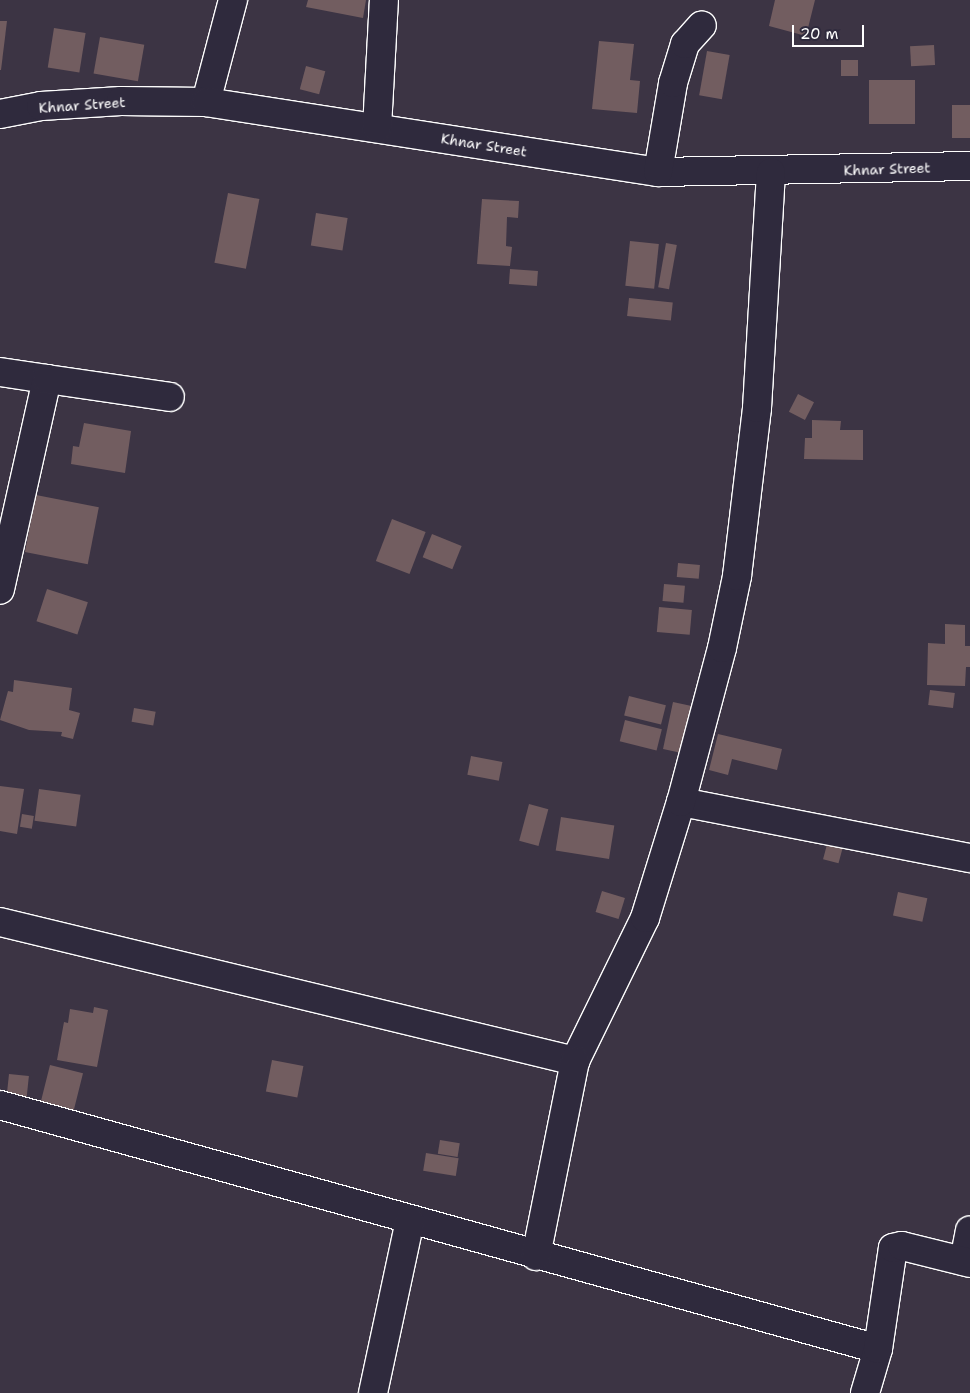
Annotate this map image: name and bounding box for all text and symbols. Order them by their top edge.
scale bar [795,15,868,47]
text: 20 m [800,24,839,44]
street label: Khnar Street [38,94,126,116]
street label: Khnar Street [440,130,528,160]
street label: Khnar Street [843,159,931,179]

